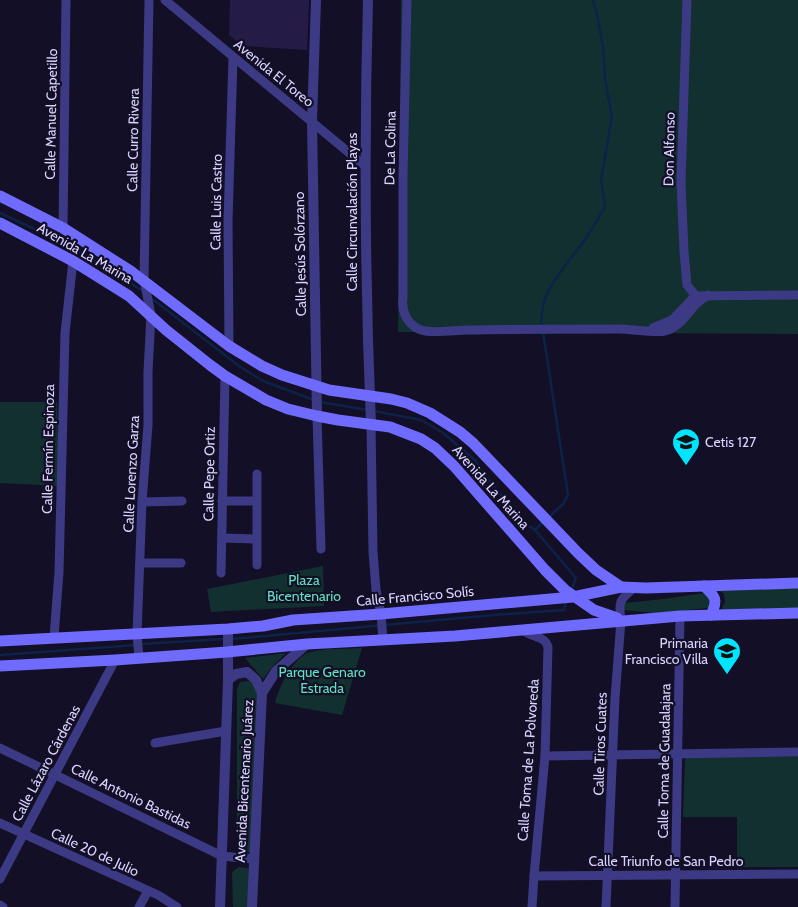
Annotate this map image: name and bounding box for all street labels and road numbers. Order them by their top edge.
street label: Avenida El Toreo [230,35,318,111]
street label: Calle Manuel Capetillo [41,48,61,180]
street label: Calle Curro Rivera [123,88,143,192]
street label: De La Colina [380,110,400,185]
street label: Don Alfonso [659,111,679,186]
street label: Calle Circunvalación Playas [343,133,361,291]
street label: Calle Luis Castro [206,153,226,250]
street label: Calle Jesús Solórzano [290,191,310,317]
street label: Avenida La Marina [34,218,136,288]
street label: Calle Fermín Espinoza [38,384,58,514]
street label: Calle Lorenzo Garza [119,415,143,533]
street label: Calle Pepe Ortiz [199,426,219,522]
street label: Avenida La Marina [448,441,534,533]
street label: Calle Francisco Solís [355,582,475,610]
street label: Calle Toma de La Polvoreda [513,678,543,842]
street label: Calle Toma de Guadalajara [654,683,674,839]
street label: Calle Tiros Cuates [589,692,611,796]
street label: Avenida Bicentenario Juárez [231,699,257,863]
street label: Calle Lázaro Cárdenas [8,702,84,824]
street label: Calle Antonio Bastidas [68,759,194,833]
street label: Calle 20 de Julio [48,824,142,880]
street label: Calle Triunfo de San Pedro [589,852,744,870]

